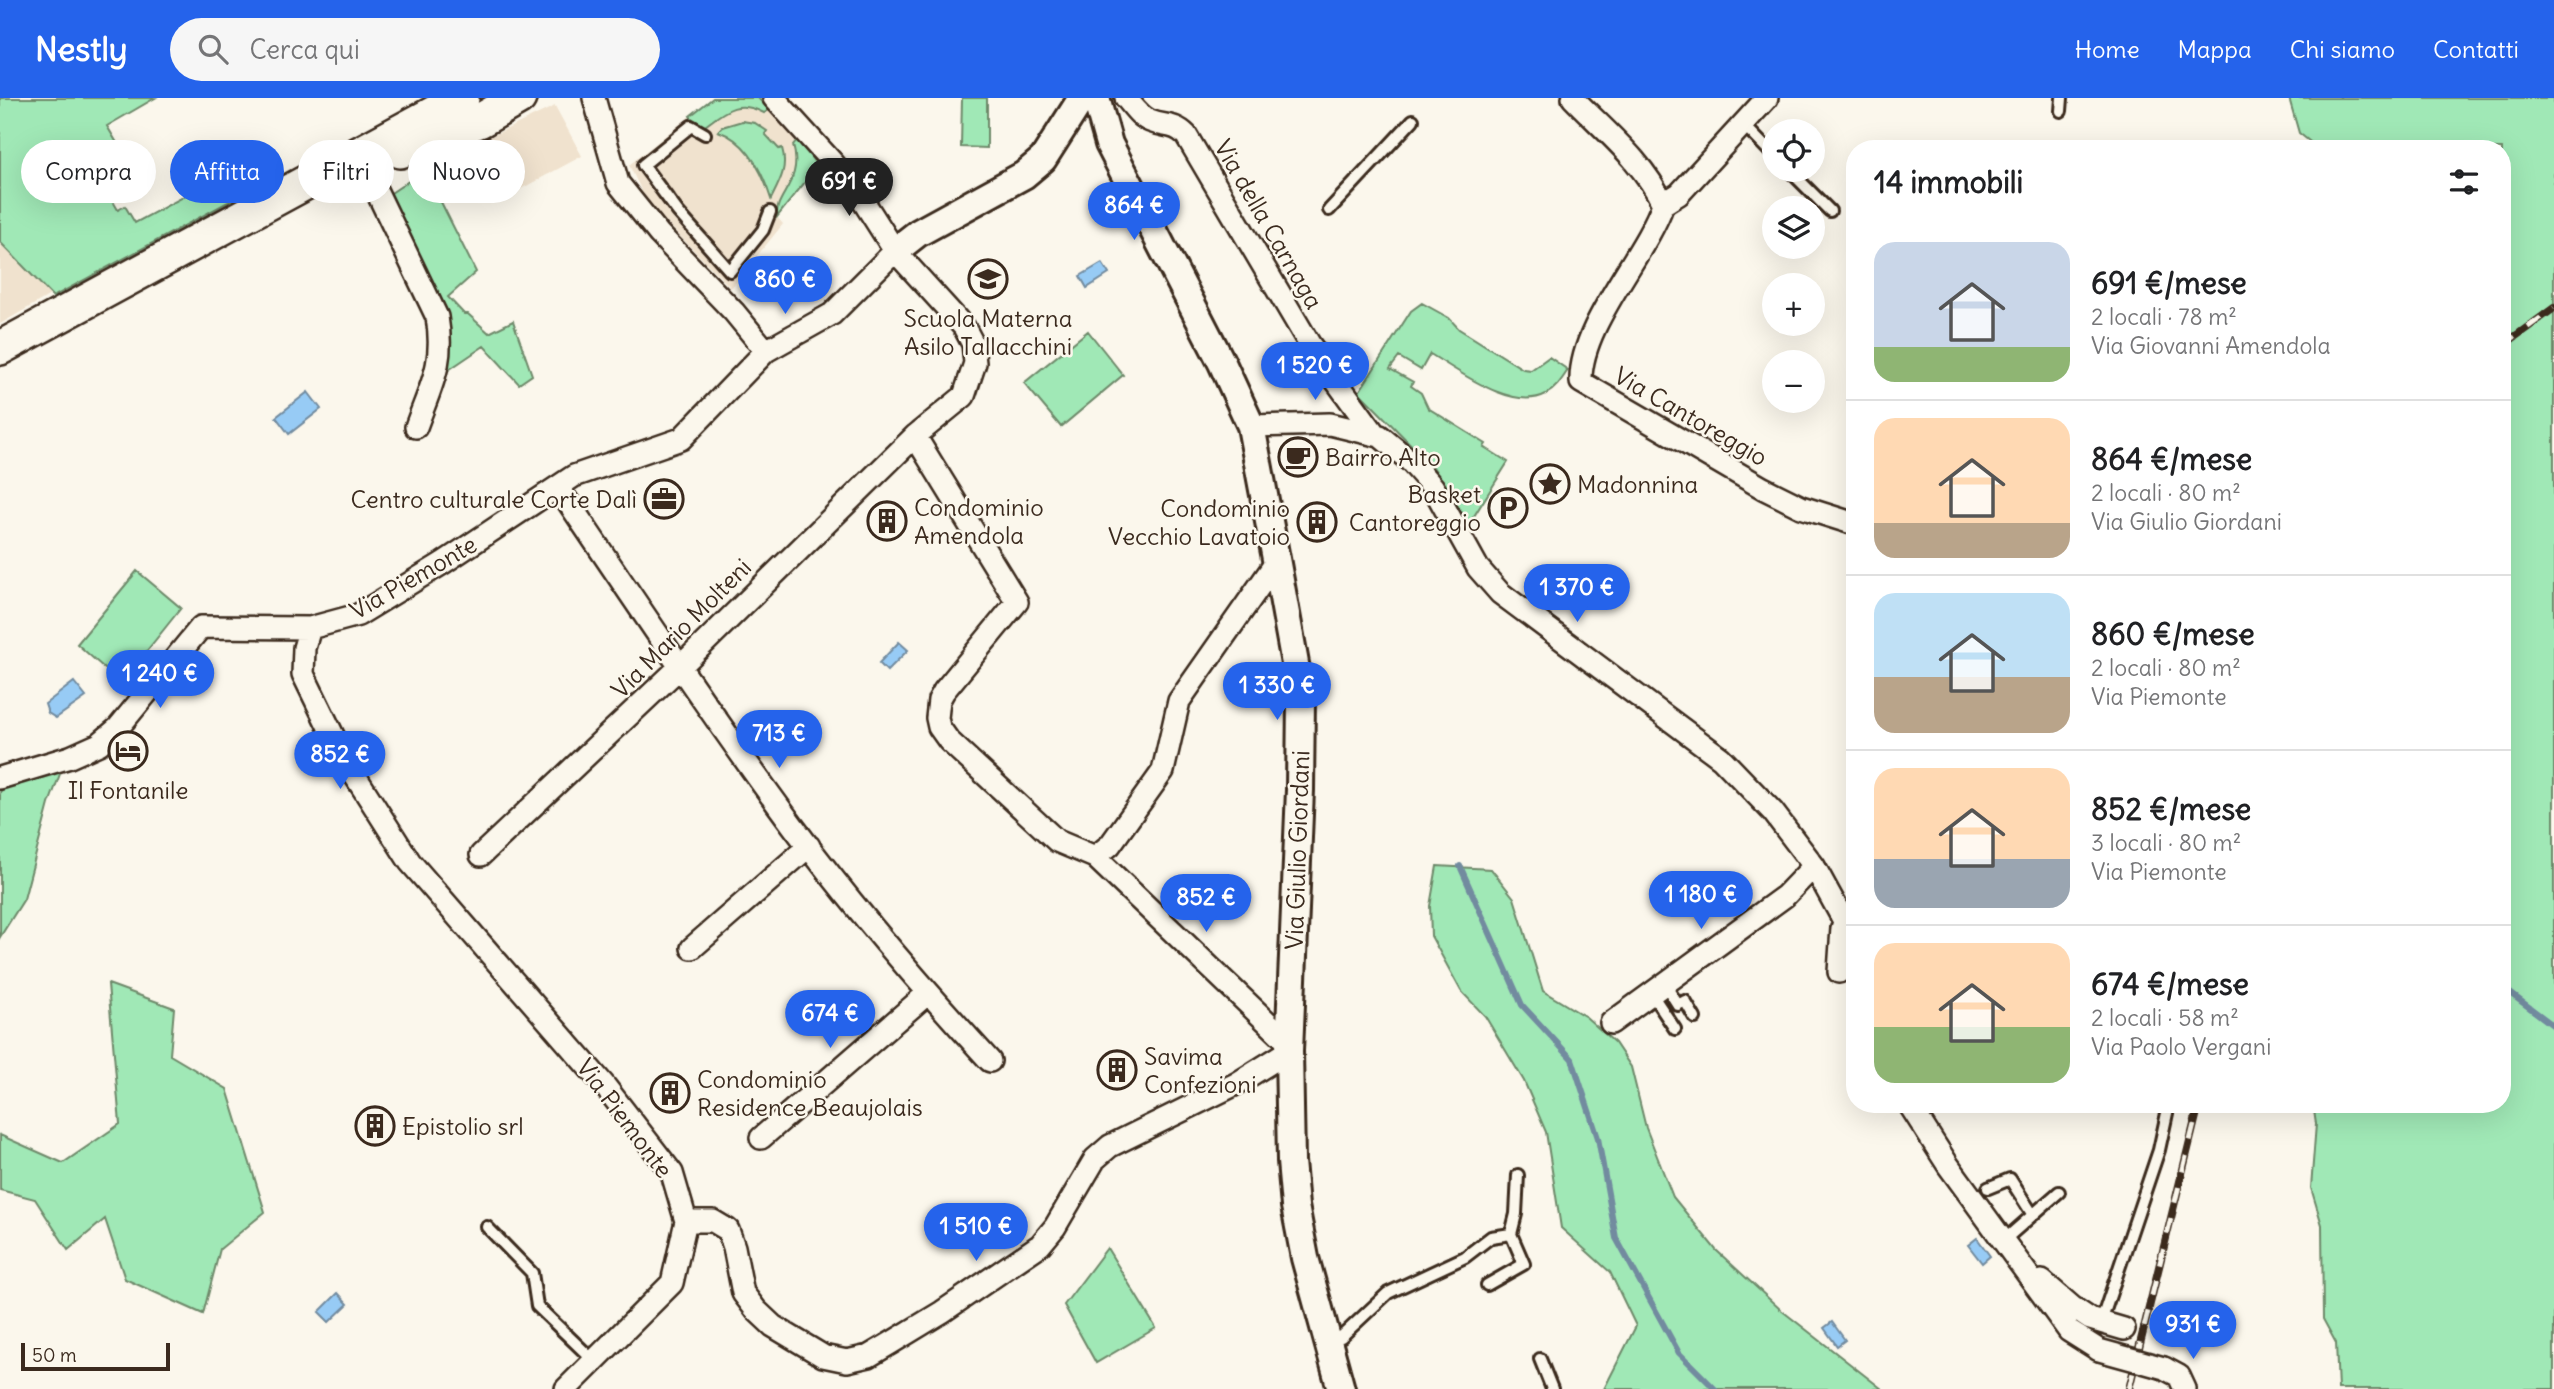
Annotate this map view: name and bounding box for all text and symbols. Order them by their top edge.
search box [170,18,660,81]
text: Nestly [35,28,128,70]
icon: search [194,30,232,68]
text: Cerca qui [250,33,360,66]
text: Home [2075,34,2140,64]
text: Mappa [2178,34,2252,64]
text: Chi siamo [2290,34,2395,64]
text: Contatti [2433,34,2519,64]
map controls [1762,119,1825,413]
button: locate [1762,119,1825,182]
street label: Via della Carnaga [1208,134,1330,314]
chip: Compra [21,140,156,203]
chip: Affitta [170,140,284,203]
chip: Filtri [298,140,394,203]
chip: Nuovo [408,140,525,203]
pin: 691 € [800,158,898,218]
text: 14 immobili [1874,163,2023,201]
icon: filters [2445,163,2483,201]
text: 691 € [821,166,877,195]
pin: 864 € [1085,183,1183,242]
text: 864 € [1104,190,1164,219]
button: layers [1762,196,1825,259]
pin: 860 € [736,256,834,316]
school or university icon: Scuola Materna Asilo Tallacchini [967,258,1009,300]
text: 860 € [754,264,816,293]
text: 691 €/mese [2091,264,2247,302]
icon: home [1930,270,2014,354]
button: + [1762,273,1825,336]
text: 2 locali · 78 m² [2091,302,2237,331]
place label: Scuola Materna Asilo Tallacchini [904,303,1072,361]
text: Via Giovanni Amendola [2091,331,2331,360]
pin: 1 520 € [1250,342,1380,402]
text: 1 520 € [1277,350,1353,379]
button: − [1762,350,1825,413]
street label: Via Cantoreggio [1609,360,1773,472]
cafe icon: Bairro Alto [1277,436,1319,478]
text: 864 €/mese [2091,440,2252,478]
place label: Bairro Alto [1325,442,1441,472]
icon: home [1930,446,2014,530]
place icon: Madonnina [1529,463,1571,505]
place label: Madonnina [1577,469,1698,499]
office icon: Centro culturale Corte Dalì [643,478,685,520]
text: 2 locali · 80 m² [2091,478,2241,507]
place label: Basket Cantoreggio [1349,479,1481,537]
place label: Centro culturale Corte Dalì [351,484,637,514]
parking icon: Basket Cantoreggio [1487,487,1529,529]
place label: Condominio Amendola [914,492,1044,550]
place label: Condominio Vecchio Lavatoio [1108,493,1290,551]
building icon: Condominio Amendola [866,500,908,542]
building icon: Condominio Vecchio Lavatoio [1296,501,1338,543]
text: Via Giulio Giordani [2091,507,2282,536]
street label: Via Piemonte [344,529,482,625]
street label: Via Mario Molteni [605,552,757,704]
pin: 1 370 € [1512,564,1642,624]
text: 1 370 € [1540,572,1614,601]
text: 860 €/mese [2091,615,2255,653]
icon: home [1930,621,2014,705]
pin: 1 240 € [95,650,225,710]
text: 2 locali · 80 m² [2091,653,2241,682]
text: 1 240 € [122,658,198,687]
pin: 1 330 € [1212,662,1342,722]
text: 1 330 € [1239,670,1315,699]
text: Via Piemonte [2091,682,2227,711]
pin: 713 € [730,710,828,770]
text: 713 € [752,718,806,747]
hotel icon: Il Fontanile [107,730,149,772]
pin: 852 € [291,732,389,791]
text: 852 € [310,739,370,768]
street label: Via Giulio Giordani [1279,750,1315,950]
place label: Il Fontanile [68,775,188,805]
text: 852 €/mese [2091,790,2251,828]
icon: home [1930,796,2014,880]
text: 3 locali · 80 m² [2091,828,2241,857]
text: Via Piemonte [2091,857,2227,886]
pin: 1 180 € [1636,872,1766,931]
pin: 852 € [1157,874,1255,934]
text: 1 180 € [1665,879,1737,908]
text: 852 € [1176,882,1236,911]
text: 674 €/mese [2091,965,2249,1003]
icon: home [1930,971,2014,1055]
pin: 674 € [781,990,879,1050]
text: 674 € [801,998,859,1027]
text: 2 locali · 58 m² [2091,1003,2239,1032]
text: Via Paolo Vergani [2091,1032,2271,1061]
place label: Savima Confezioni [1144,1041,1257,1099]
building icon: Savima Confezioni [1096,1049,1138,1091]
street label: Via Piemonte [570,1052,680,1184]
place label: Condominio Residence Beaujolais [697,1064,923,1122]
building icon: Condominio Residence Beaujolais [649,1072,691,1114]
building icon: Epistolio srl [354,1105,396,1147]
place label: Epistolio srl [402,1111,524,1141]
pin: 1 510 € [911,1204,1041,1263]
text: 1 510 € [940,1211,1012,1240]
pin: 931 € [2144,1302,2242,1361]
text: 931 € [2165,1309,2221,1338]
scale bar [21,1340,170,1372]
text: 50 m [32,1343,77,1367]

